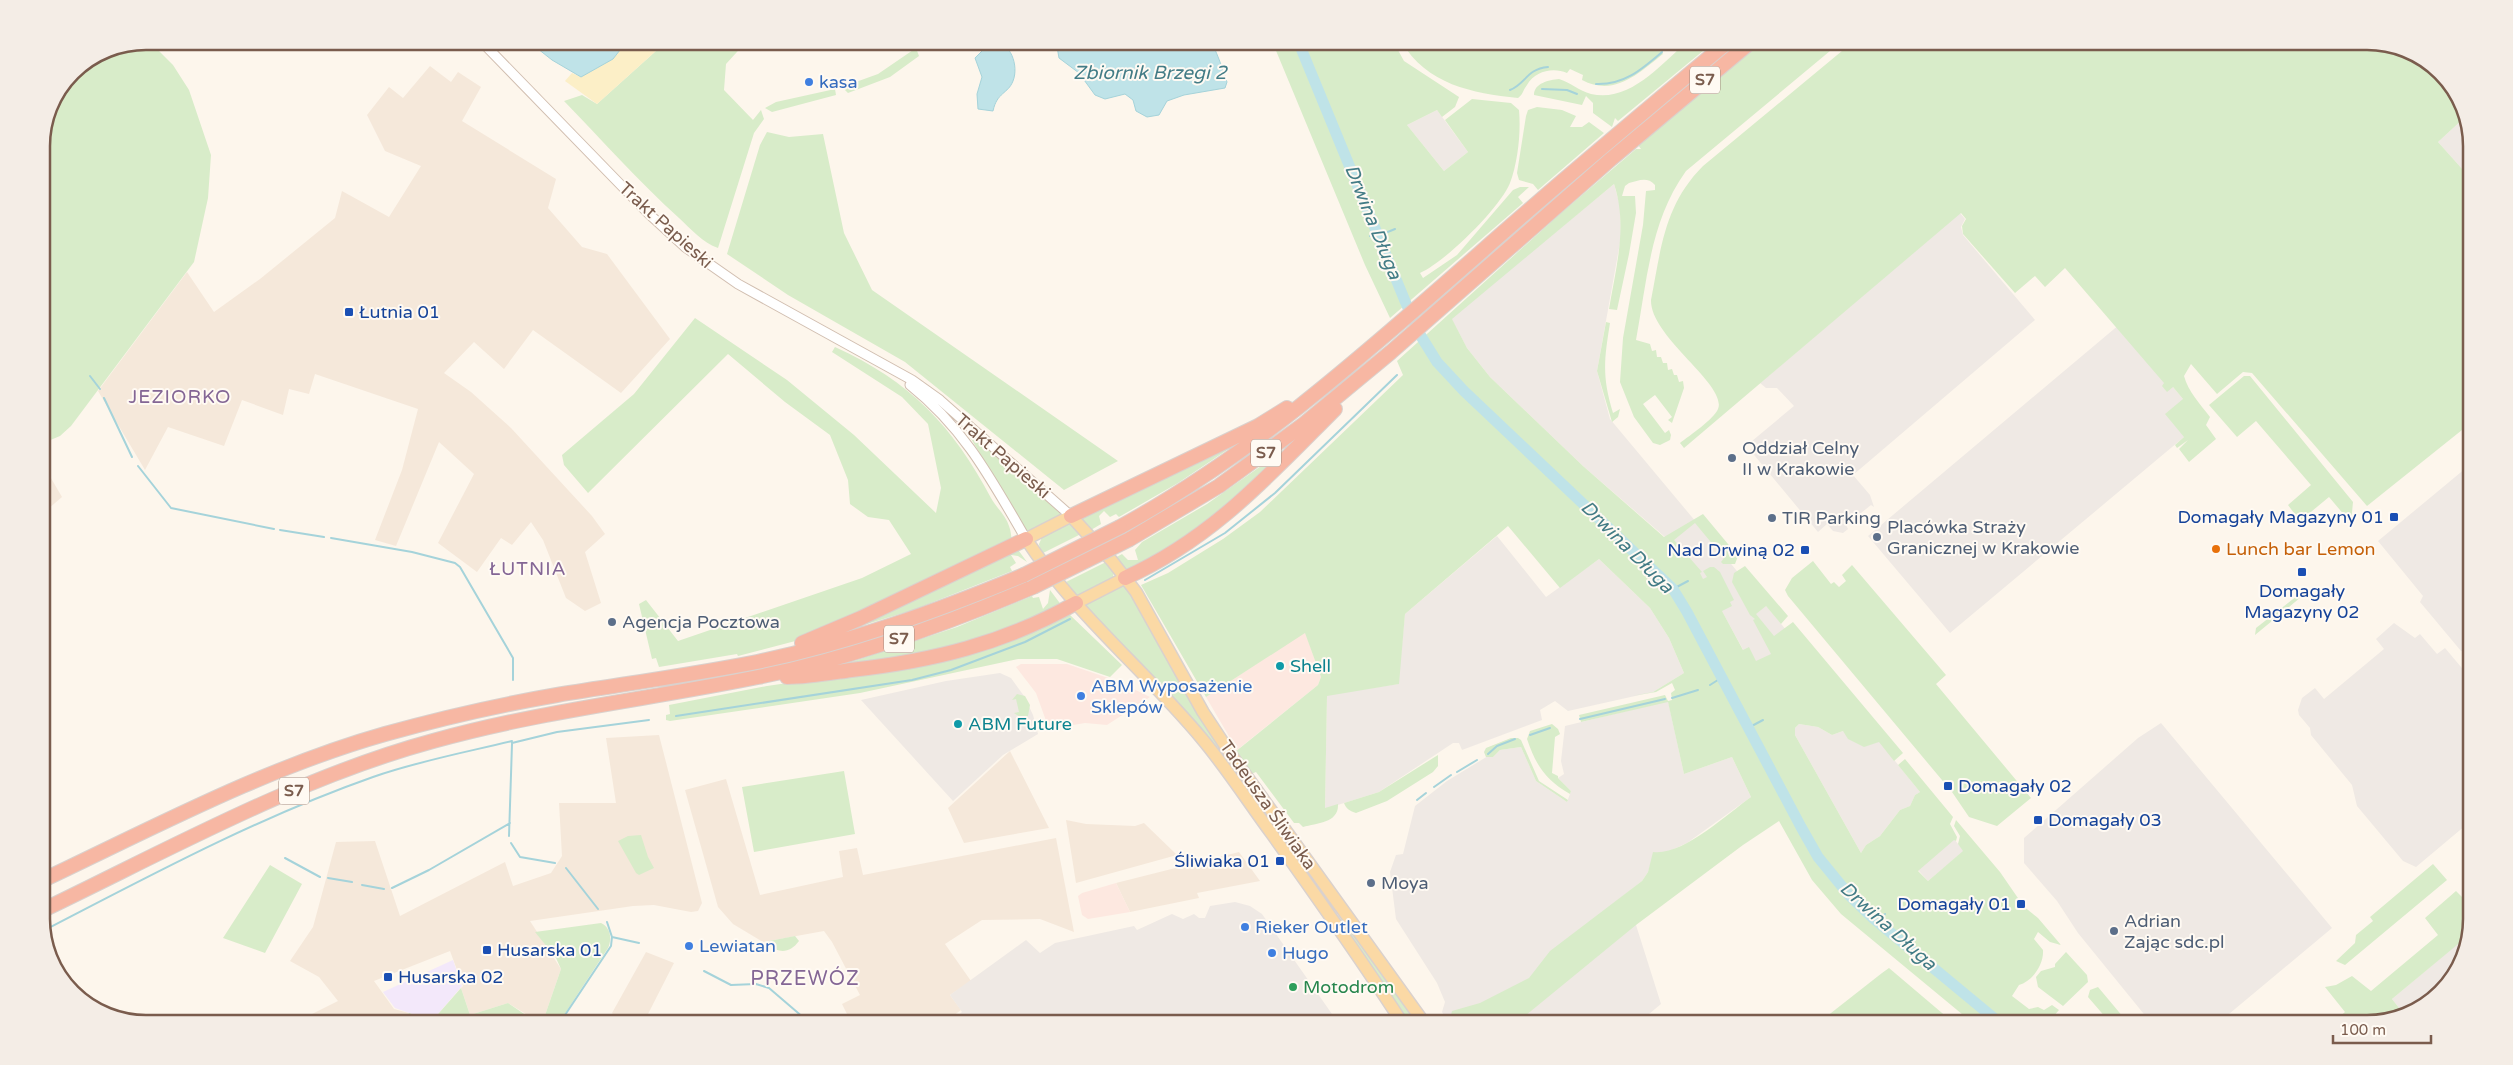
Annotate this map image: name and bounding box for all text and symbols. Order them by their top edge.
water label: Zbiornik Brzegi 2 [1073,62,1229,84]
road number: S7 [1690,66,1720,94]
place label: kasa [819,71,858,93]
marker: kasa [803,76,815,88]
water label: Drwina Długa [1340,161,1407,284]
street label: Trakt Papieski [614,177,718,273]
place label: Łutnia 01 [359,301,440,323]
marker: Łutnia 01 [343,306,355,318]
district label: JEZIORKO [128,386,232,408]
street label: Trakt Papieski [951,409,1055,503]
place label: Oddział Celny II w Krakowie [1742,437,1860,480]
road number: S7 [1251,439,1281,466]
marker: Oddział Celny II w Krakowie [1726,452,1738,464]
water label: Drwina Długa [1576,496,1679,599]
place label: Domagały Magazyny 01 [2177,506,2384,528]
place label: TIR Parking [1782,507,1881,529]
marker: Domagały Magazyny 01 [2388,511,2400,523]
marker: TIR Parking [1766,512,1778,524]
place label: Placówka Straży Granicznej w Krakowie [1887,516,2079,559]
marker: Placówka Straży Granicznej w Krakowie [1871,531,1883,543]
place label: Lunch bar Lemon [2226,538,2376,560]
place label: Nad Drwiną 02 [1667,539,1795,561]
marker: Lunch bar Lemon [2210,543,2222,555]
marker: Nad Drwiną 02 [1799,544,1811,556]
district label: ŁUTNIA [489,558,567,580]
marker: Domagały Magazyny 02 [2296,566,2308,578]
place label: Domagały Magazyny 02 [2244,580,2360,623]
place label: Agencja Pocztowa [622,611,780,633]
marker: Agencja Pocztowa [606,616,618,628]
road number: S7 [884,626,914,652]
place label: Shell [1290,655,1331,677]
marker: Shell [1274,660,1286,672]
place label: ABM Wyposażenie Sklepów [1091,675,1253,718]
marker: ABM Wyposażenie Sklepów [1075,690,1087,702]
place label: ABM Future [968,713,1072,735]
marker: ABM Future [952,718,964,730]
street label: Tadeusza Śliwiaka [1215,736,1321,874]
place label: Domagały 02 [1958,775,2072,797]
road number: S7 [279,778,309,804]
marker: Domagały 02 [1942,780,1954,792]
place label: Domagały 03 [2048,809,2162,831]
marker: Domagały 03 [2032,814,2044,826]
place label: Śliwiaka 01 [1174,850,1270,872]
marker: Śliwiaka 01 [1274,855,1286,867]
place label: Moya [1381,872,1429,894]
marker: Moya [1365,877,1377,889]
water label: Drwina Długa [1835,877,1942,976]
place label: Domagały 01 [1897,893,2011,915]
marker: Domagały 01 [2015,898,2027,910]
place label: Adrian Zając sdc.pl [2124,910,2225,953]
place label: Rieker Outlet [1255,916,1368,938]
marker: Rieker Outlet [1239,921,1251,933]
marker: Adrian Zając sdc.pl [2108,925,2120,937]
place label: Lewiatan [699,935,776,957]
place label: Husarska 01 [497,939,603,961]
marker: Lewiatan [683,940,695,952]
place label: Hugo [1282,942,1329,964]
marker: Husarska 01 [481,944,493,956]
marker: Hugo [1266,947,1278,959]
place label: Husarska 02 [398,966,504,988]
district label: PRZEWÓZ [750,966,860,991]
marker: Husarska 02 [382,971,394,983]
place label: Motodrom [1303,976,1394,998]
marker: Motodrom [1287,981,1299,993]
scale bar [2333,1012,2430,1044]
text: 100 m [2340,1021,2386,1039]

